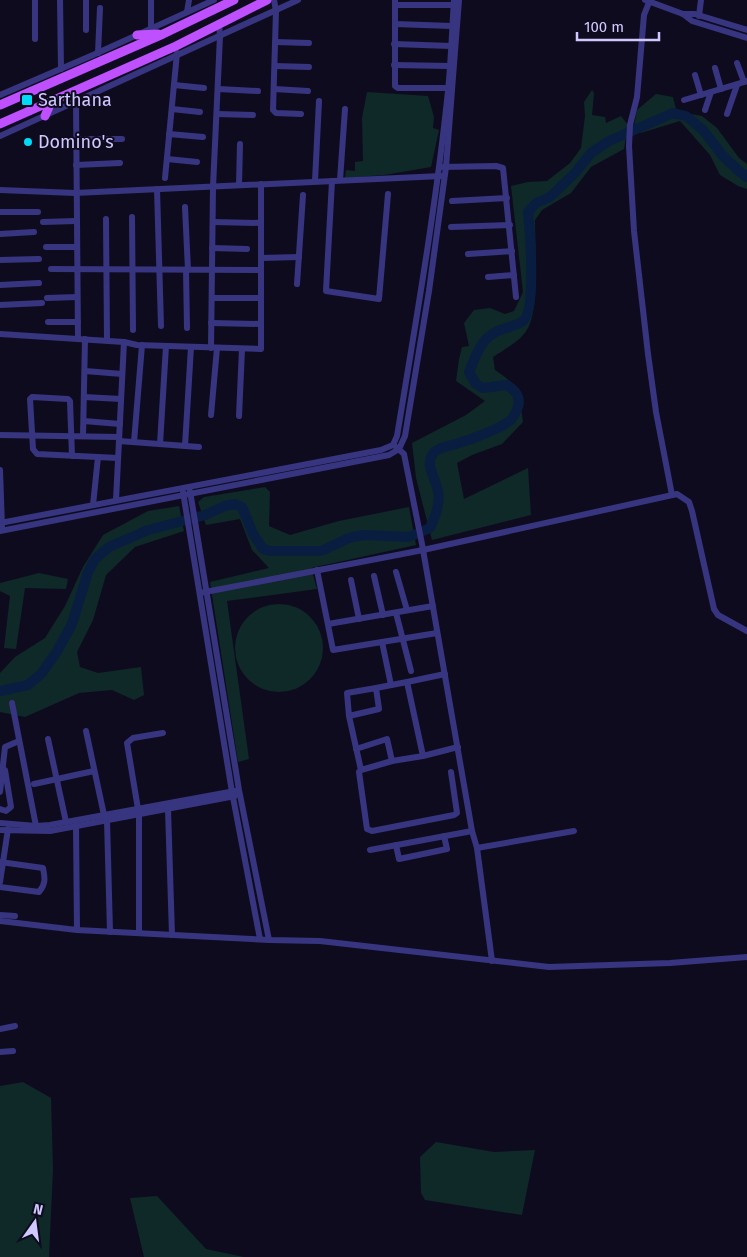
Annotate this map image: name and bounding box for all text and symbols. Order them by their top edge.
scale bar [577,10,660,42]
text: 100 m [584,18,624,36]
place label: Sarthana [38,89,112,111]
marker: Sarthana [20,93,34,107]
place label: Domino's [38,131,114,153]
marker: Domino's [22,136,34,148]
north arrow [10,1197,60,1247]
text: N [31,1200,45,1219]

